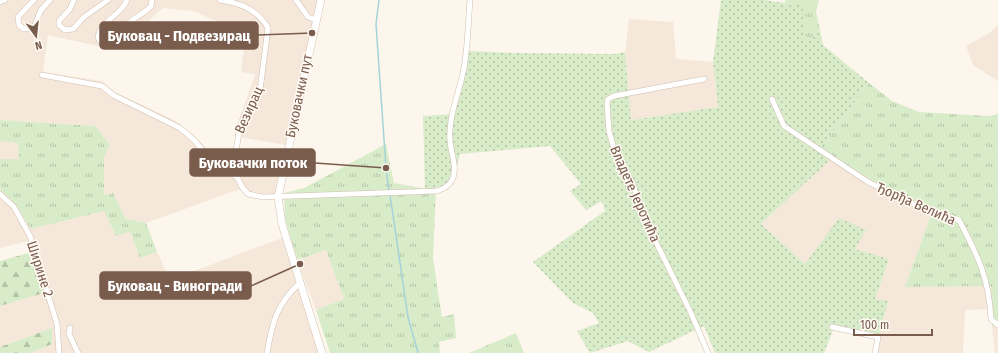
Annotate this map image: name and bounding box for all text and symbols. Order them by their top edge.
north arrow [16,16,56,56]
callout: Буковац - Подвезирац [100,22,258,49]
text: Буковац - Подвезирац [108,27,251,45]
text: N [34,38,43,52]
street label: Буковачки пут [282,52,316,139]
street label: Везирац [231,83,267,136]
street label: Владете Јеротића [606,143,664,245]
callout: Буковачки поток [190,149,315,176]
text: Буковачки поток [199,154,308,172]
street label: Ђорђа Велића [874,179,958,229]
street label: Ширине 2 [23,239,57,299]
callout: Буковац - Виногради [100,272,251,299]
text: Буковац - Виногради [108,277,242,295]
scale bar [854,311,932,337]
text: 100 m [860,318,889,332]

